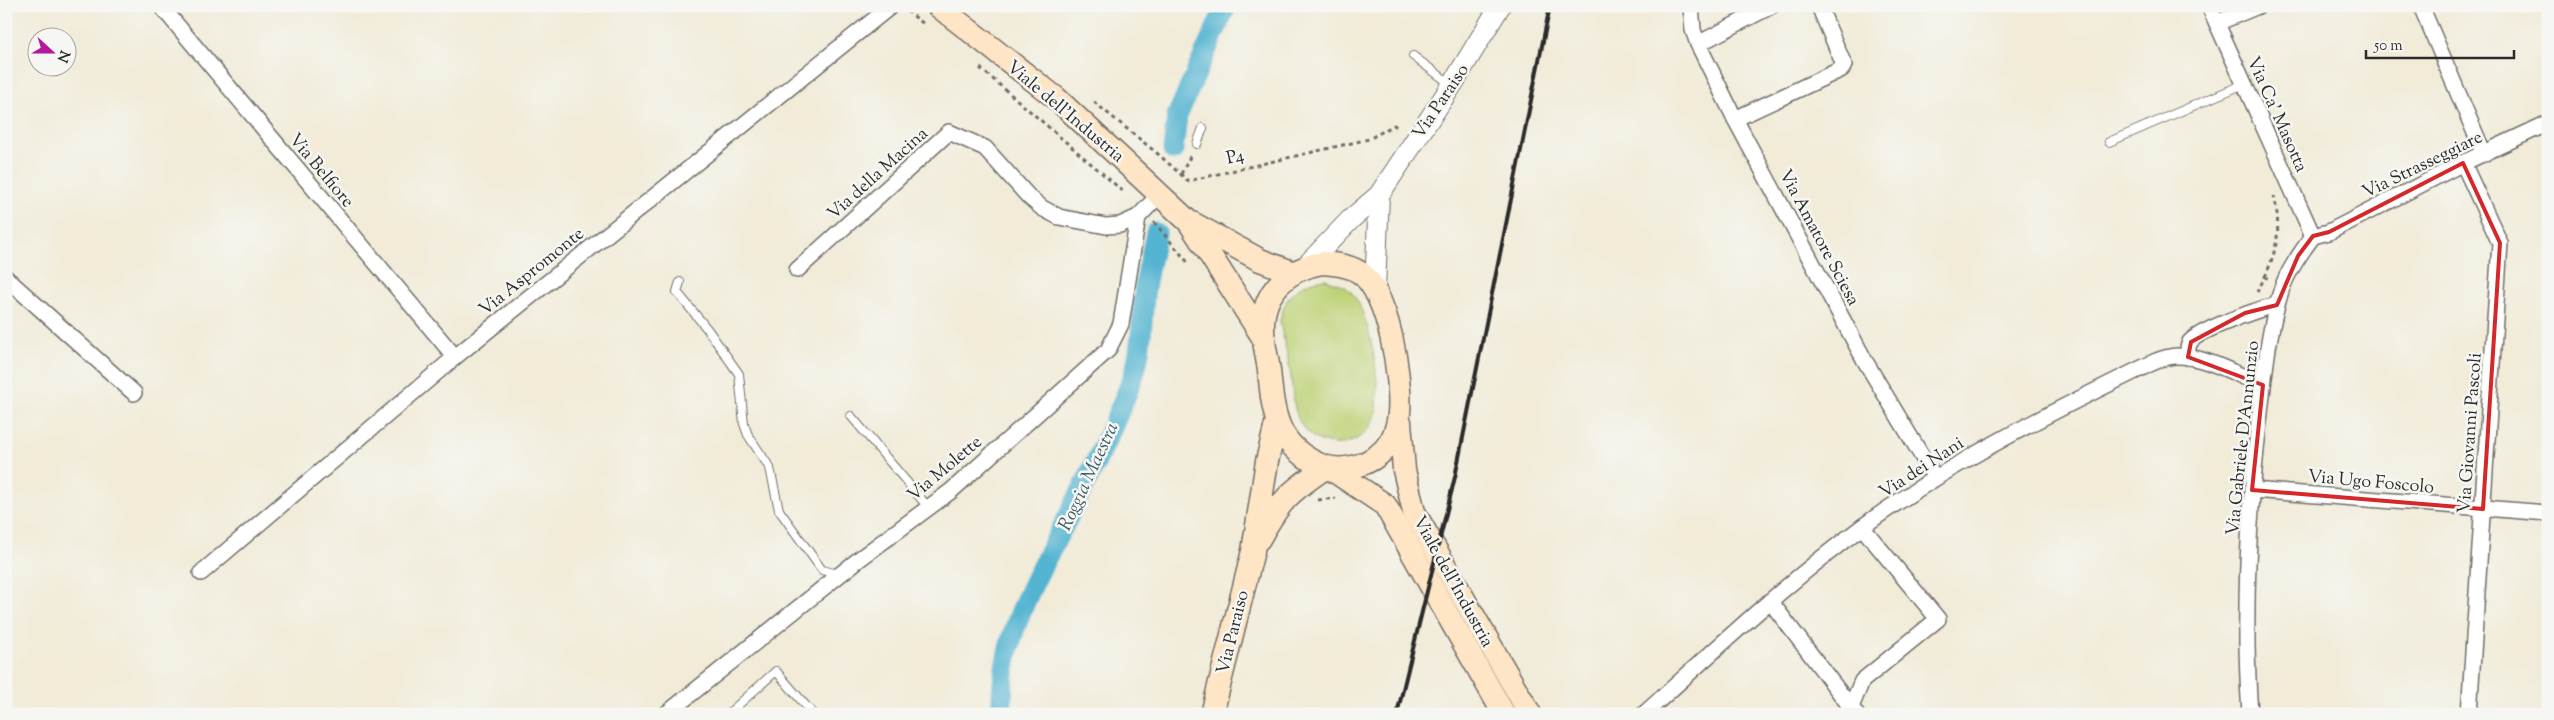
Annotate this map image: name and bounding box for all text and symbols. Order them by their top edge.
north arrow [28,28,78,78]
scale bar [2366,28,2514,60]
text: 50 m [2373,36,2403,57]
text: N [51,47,74,65]
street label: Via Ca' Masotta [2239,53,2313,177]
street label: Viale dell'Industria [1000,55,1129,170]
street label: Via Paraiso [1407,59,1476,145]
street label: Via della Macina [822,122,935,227]
street label: Via Strasseggiare [2358,125,2487,206]
street label: Via Belfiore [282,128,359,214]
street label: P4 [1224,143,1247,173]
street label: Via Amatore Sciesa [1771,165,1865,311]
street label: Via Aspromonte [474,222,590,323]
street label: Via Gabriele D'Annunzio [2221,339,2267,537]
street label: Via Giovanni Pascoli [2452,352,2490,514]
water label: Roggia Maestra [1052,418,1126,536]
street label: Via Molette [902,430,988,509]
street label: Via dei Nani [1875,432,1970,506]
street label: Via Ugo Foscolo [2307,465,2435,501]
street label: Viale dell'Industria [1405,511,1499,653]
street label: Via Paraiso [1211,588,1257,677]

